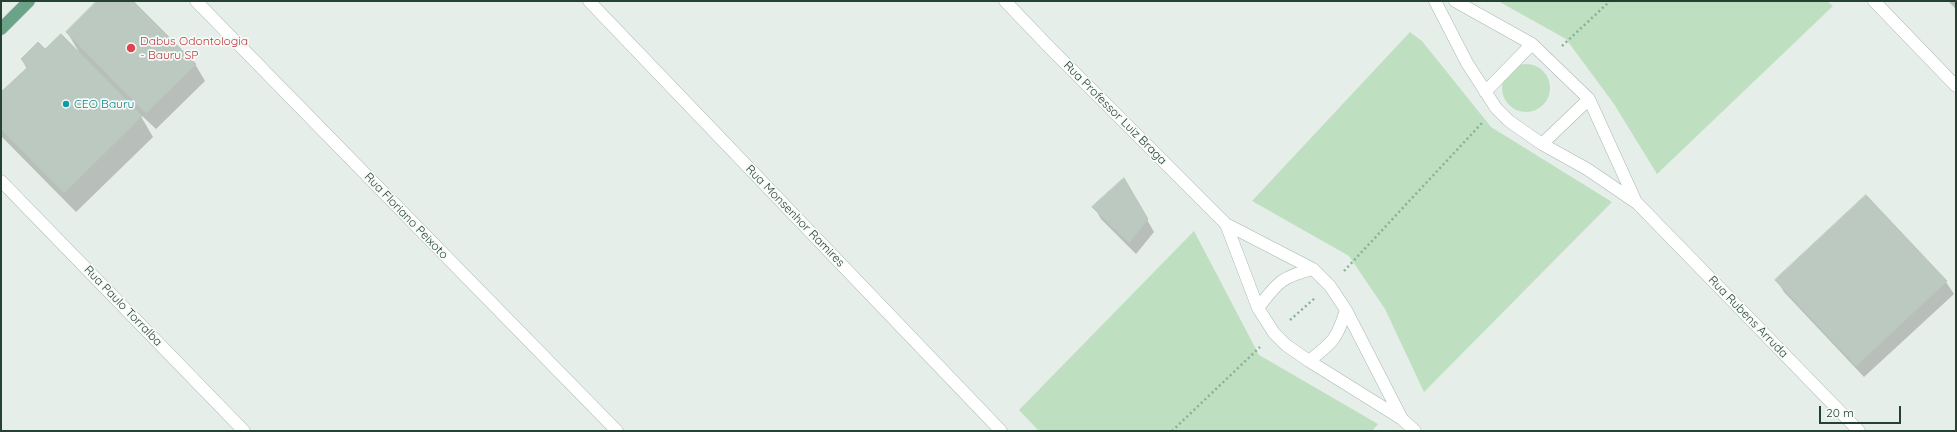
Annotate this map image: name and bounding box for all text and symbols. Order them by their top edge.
place label: Dabus Odontologia - Bauru SP [140,34,248,62]
marker: Dabus Odontologia - Bauru SP [125,42,137,54]
street label: Rua Professor Luiz Braga [1060,58,1170,168]
place label: CEO Bauru [74,97,134,111]
marker: CEO Bauru [61,99,71,109]
street label: Rua Monsenhor Ramires [742,162,848,270]
street label: Rua Floriano Peixoto [361,170,451,262]
street label: Rua Paulo Torralba [81,263,165,349]
street label: Rua Rubens Arruda [1705,273,1791,361]
scale bar [1821,398,1903,424]
text: 20 m [1826,405,1854,420]

